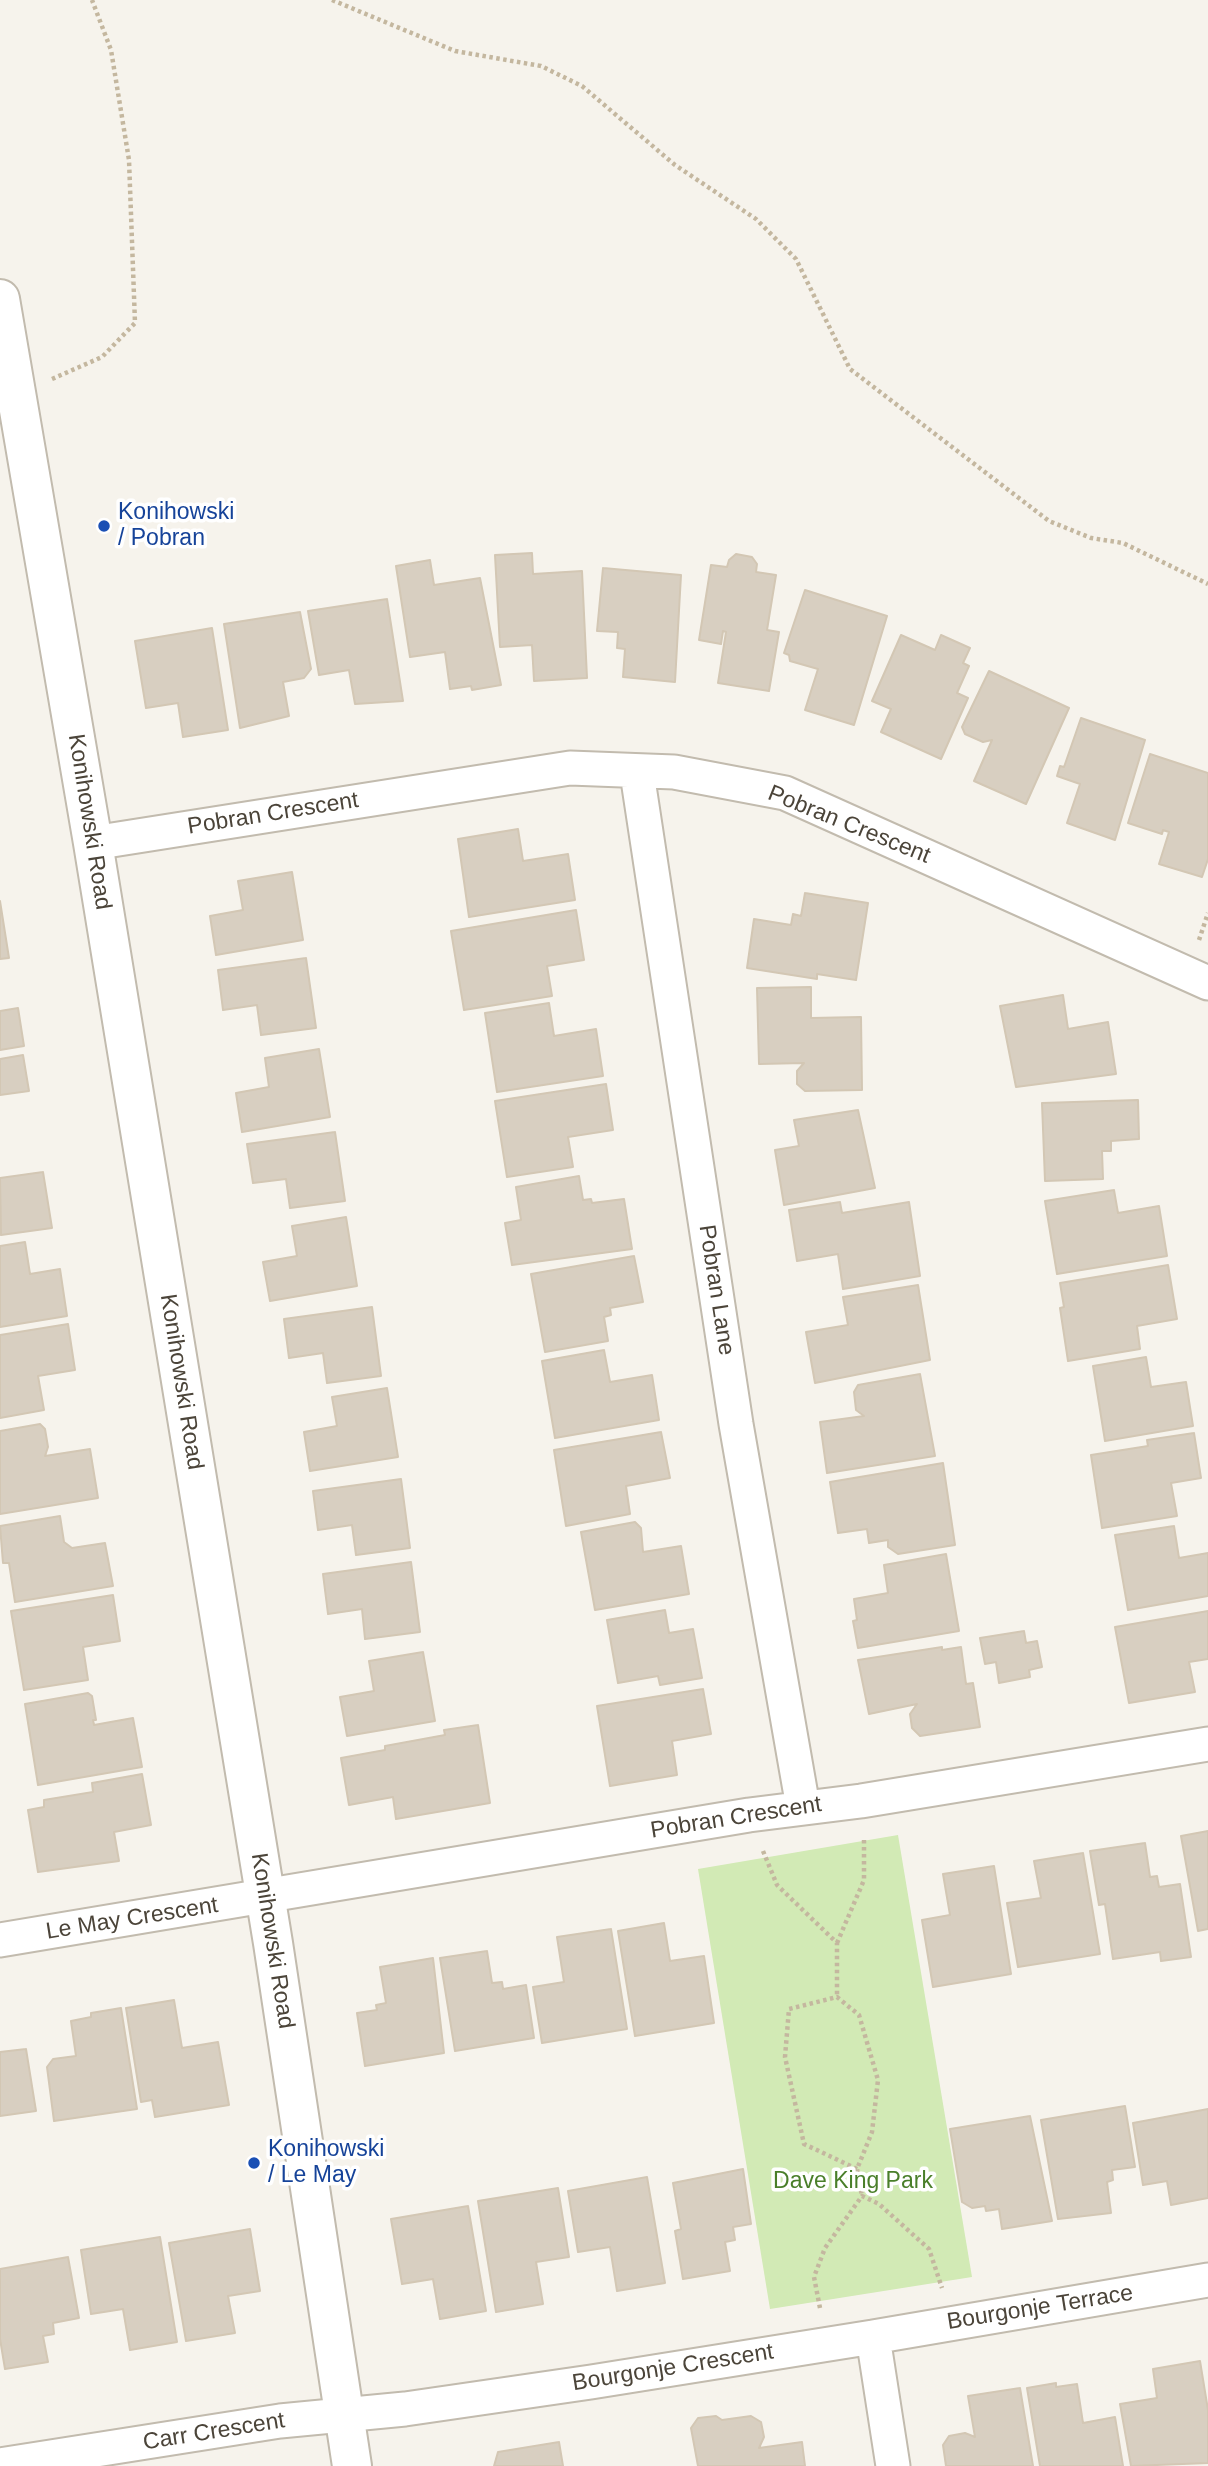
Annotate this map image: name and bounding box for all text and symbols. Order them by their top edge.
place label: Konihowski / Pobran [118,499,234,553]
marker: Konihowski / Pobran [96,518,112,534]
street label: Konihowski Road [61,732,117,912]
street label: Pobran Crescent [764,780,934,870]
street label: Pobran Crescent [186,787,360,841]
street label: Pobran Lane [692,1223,740,1357]
street label: Konihowski Road [153,1292,209,1472]
street label: Pobran Crescent [649,1791,823,1845]
street label: Konihowski Road [244,1851,300,2031]
street label: Le May Crescent [44,1892,220,1946]
place label: Konihowski / Le May [268,2136,384,2190]
marker: Konihowski / Le May [246,2155,262,2171]
park label: Dave King Park [773,2168,933,2196]
street label: Bourgonje Terrace [945,2280,1135,2336]
street label: Bourgonje Crescent [570,2338,776,2398]
street label: Carr Crescent [141,2407,287,2457]

